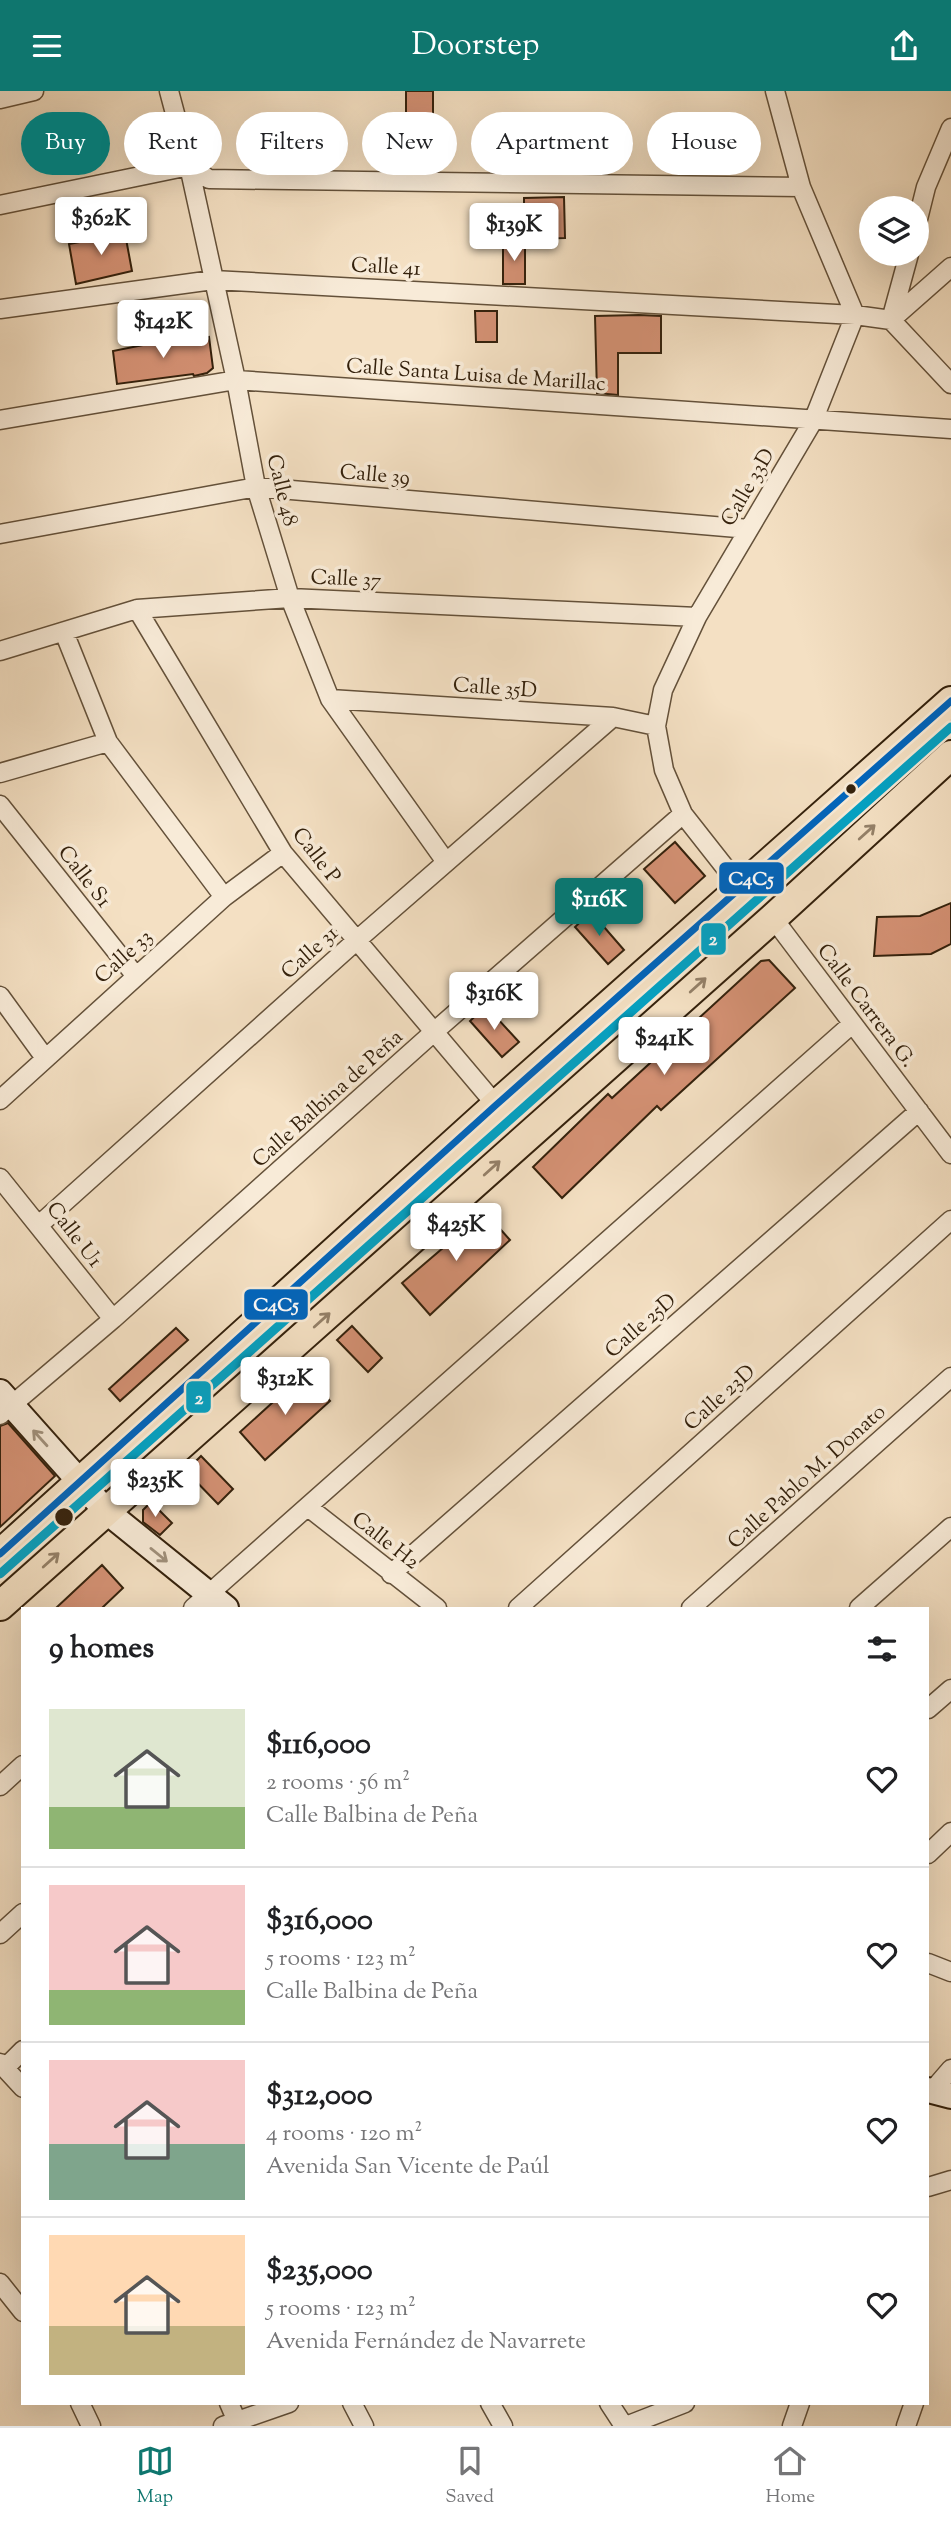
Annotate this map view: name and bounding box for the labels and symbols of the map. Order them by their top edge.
pin: $362K [52,197,150,257]
pin: $139K [465,204,563,263]
street label: Calle 41 [350,251,422,285]
pin: $142K [114,301,212,360]
street label: Calle Santa Luisa de Marillac [345,352,607,400]
street label: Calle 33D [714,443,783,533]
street label: Calle 48 [258,451,304,530]
street label: Calle 39 [338,458,411,494]
street label: Calle 37 [310,563,383,597]
street label: Calle 35D [452,671,538,707]
unlabelled marker [844,782,858,796]
street label: Calle P [284,822,347,891]
one-way arrow [858,824,876,840]
street label: Calle S1 [50,840,117,915]
line badge: C4C5 [718,861,785,895]
text: C4C5 [728,867,774,894]
pin: $116K [550,879,648,938]
street label: Calle 31 [275,920,346,987]
line badge: 2 [700,922,727,956]
street label: Calle 33 [89,923,160,992]
text: 2 [709,927,718,954]
street label: Calle Carrera G. [809,938,922,1074]
pin: $316K [445,972,543,1032]
one-way arrow [689,976,706,993]
pin: $241K [615,1017,713,1077]
street label: Calle Balbina de Peña [246,1023,411,1175]
one-way arrow [483,1160,501,1176]
street label: Calle U1 [38,1196,109,1275]
pin: $425K [407,1203,505,1263]
street label: Calle 25D [599,1287,684,1366]
line badge: C4C5 [243,1288,309,1321]
text: C4C5 [253,1293,299,1320]
one-way arrow [313,1311,330,1328]
pin: $312K [236,1357,334,1417]
street label: Calle 23D [678,1358,763,1439]
line badge: 2 [185,1380,212,1414]
text: 2 [195,1386,204,1413]
street label: Calle Pablo M. Donato [722,1398,893,1557]
one-way arrow [32,1429,48,1447]
pin: $235K [106,1459,204,1519]
unlabelled marker [53,1506,75,1528]
street label: Calle H2 [345,1506,425,1578]
one-way arrow [149,1547,167,1562]
one-way arrow [42,1552,60,1568]

